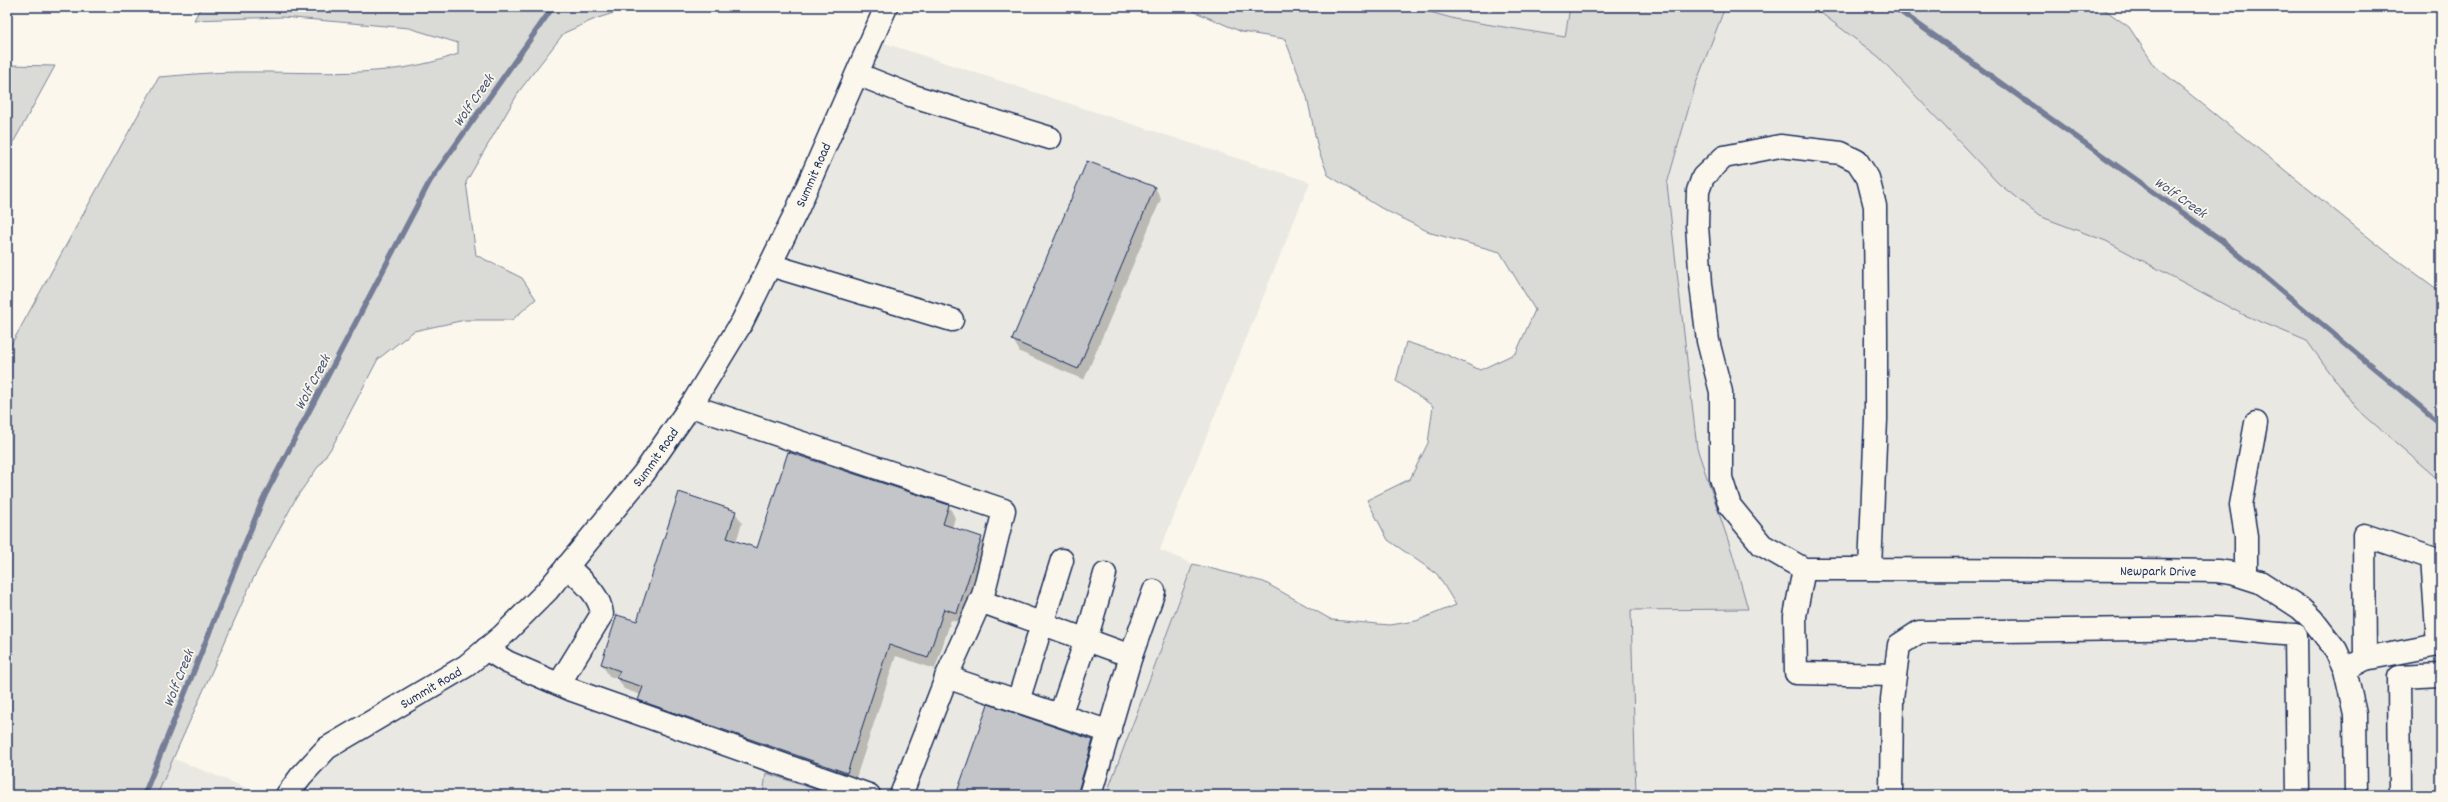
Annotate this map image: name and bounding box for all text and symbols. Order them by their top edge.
water label: Wolf Creek [448,69,502,132]
street label: Summit Road [791,140,837,211]
water label: Wolf Creek [2149,172,2212,226]
water label: Wolf Creek [290,350,338,415]
street label: Summit Road [628,424,685,492]
street label: Newpark Drive [2120,562,2196,583]
water label: Wolf Creek [158,645,202,711]
street label: Summit Road [397,663,466,715]

